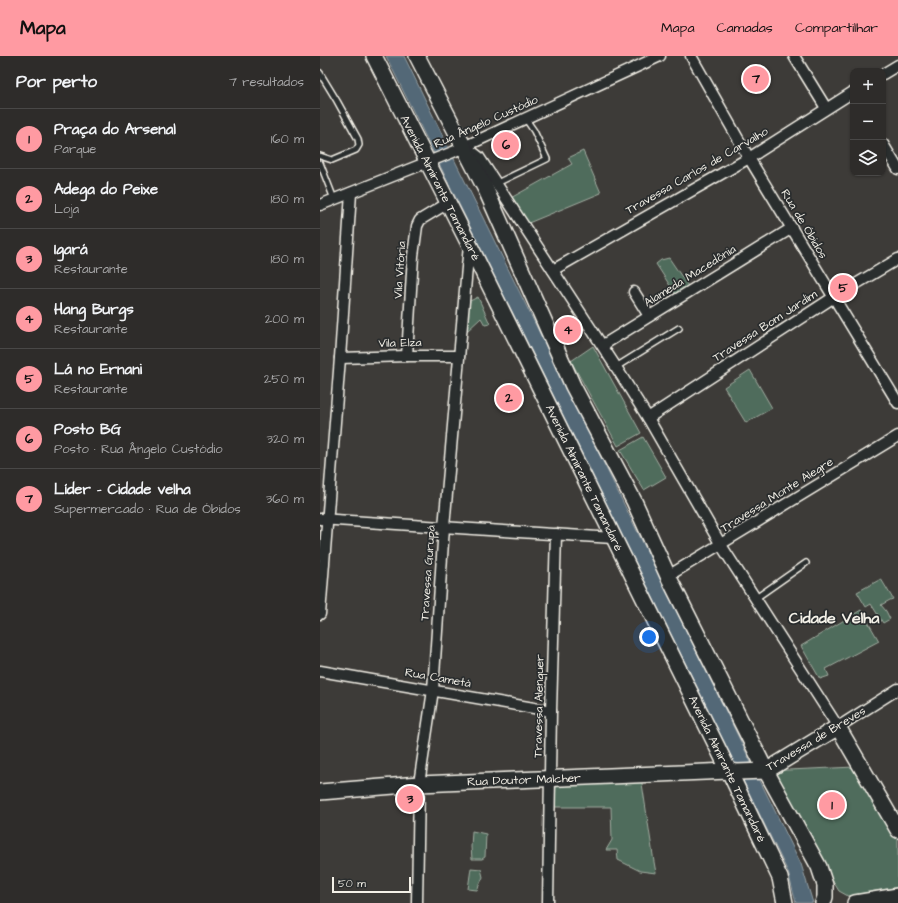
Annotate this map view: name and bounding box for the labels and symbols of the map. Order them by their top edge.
pin: 7 [743,64,769,94]
street label: Rua Ângelo Custódio [431,91,541,154]
street label: Avenida Almirante Tamandaré [396,112,484,264]
street label: Travessa Carlos de Carvalho [623,123,772,219]
pin: 6 [493,130,519,160]
street label: Rua de Óbidos [776,186,832,262]
street label: Vila Vitória [390,241,410,299]
street label: Alameda Macedônia [641,241,739,311]
pin: 5 [830,273,856,303]
street label: Travessa Bom Jardim [709,285,821,366]
pin: 4 [555,315,581,345]
street label: Vila Elza [378,334,422,352]
pin: 2 [496,383,522,413]
street label: Avenida Almirante Tamandaré [541,402,627,555]
street label: Travessa Monte Alegre [717,453,838,538]
street label: Travessa Gurupá [416,525,440,621]
district label: Cidade Velha [789,607,880,629]
your location [639,627,659,647]
street label: Travessa Alenquer [530,654,548,758]
street label: Rua Cametá [404,664,472,692]
street label: Avenida Almirante Tamandaré [684,693,770,846]
street label: Travessa de Breves [763,702,869,776]
street label: Rua Doutor Malcher [467,770,582,790]
pin: 3 [397,784,423,814]
pin: 1 [819,790,845,820]
scale bar [332,875,411,894]

